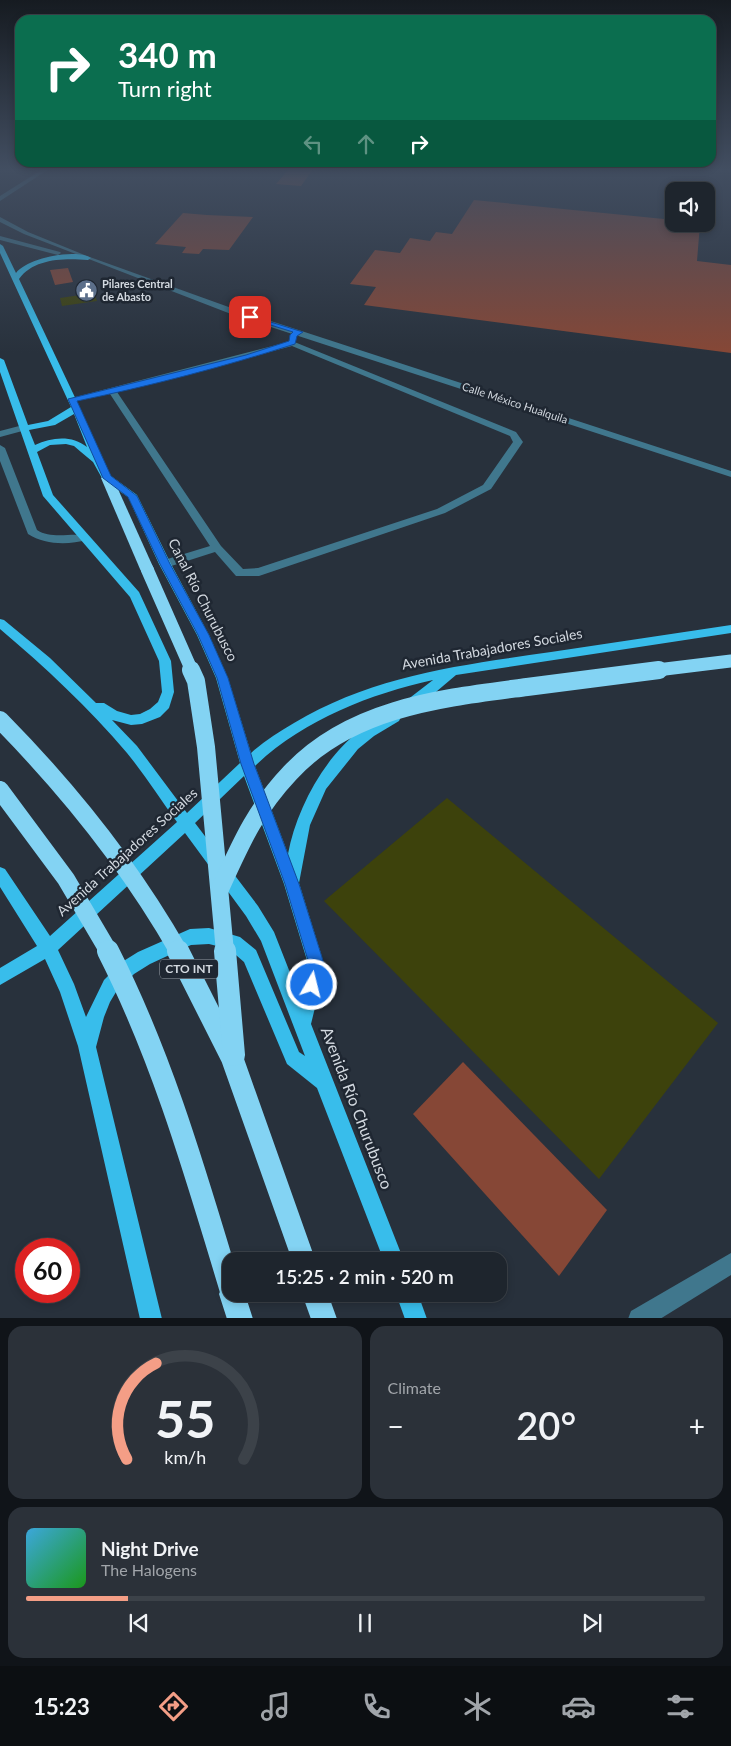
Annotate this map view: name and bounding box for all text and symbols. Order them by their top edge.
text: 340 m [118,33,217,75]
icon: right [35,35,100,100]
text: Turn right [118,75,212,102]
icon: left [299,130,327,158]
icon: ahead [352,130,380,158]
icon: right [405,130,433,158]
map controls [665,182,715,232]
button: sound [665,182,715,232]
place label: Pilares Central de Abasto [102,277,173,303]
public building icon: Pilares Central de Abasto [74,278,98,302]
pin [229,296,271,338]
icon: arrive [236,303,264,331]
street label: Calle México Hualquila [461,379,570,426]
street label: Canal Río Churubusco [165,535,242,664]
street label: Avenida Trabajadores Sociales [400,624,584,673]
street label: Avenida Trabajadores Sociales [53,784,200,919]
position arrow [285,958,337,1010]
road number: CTO INT [160,960,218,979]
street label: Avenida Río Churubusco [318,1024,397,1192]
speed limit sign: 60 [15,1238,80,1303]
text: 15:25 · 2 min · 520 m [275,1265,454,1288]
text: Climate [388,1378,441,1397]
text: 55 [155,1387,215,1449]
text: 20° [516,1402,576,1448]
text: − [388,1409,404,1443]
text: + [689,1409,705,1443]
text: km/h [164,1446,206,1468]
text: Night Drive [101,1537,199,1560]
text: The Halogens [101,1560,197,1579]
icon: previous [125,1609,153,1637]
icon: pause [351,1609,379,1637]
icon: next [578,1609,606,1637]
icon: directions [156,1689,191,1724]
icon: music [258,1689,293,1724]
icon: phone [359,1689,394,1724]
icon: climate [460,1689,495,1724]
icon: car [561,1689,596,1724]
icon: filters [663,1689,698,1724]
text: 15:23 [33,1693,90,1720]

